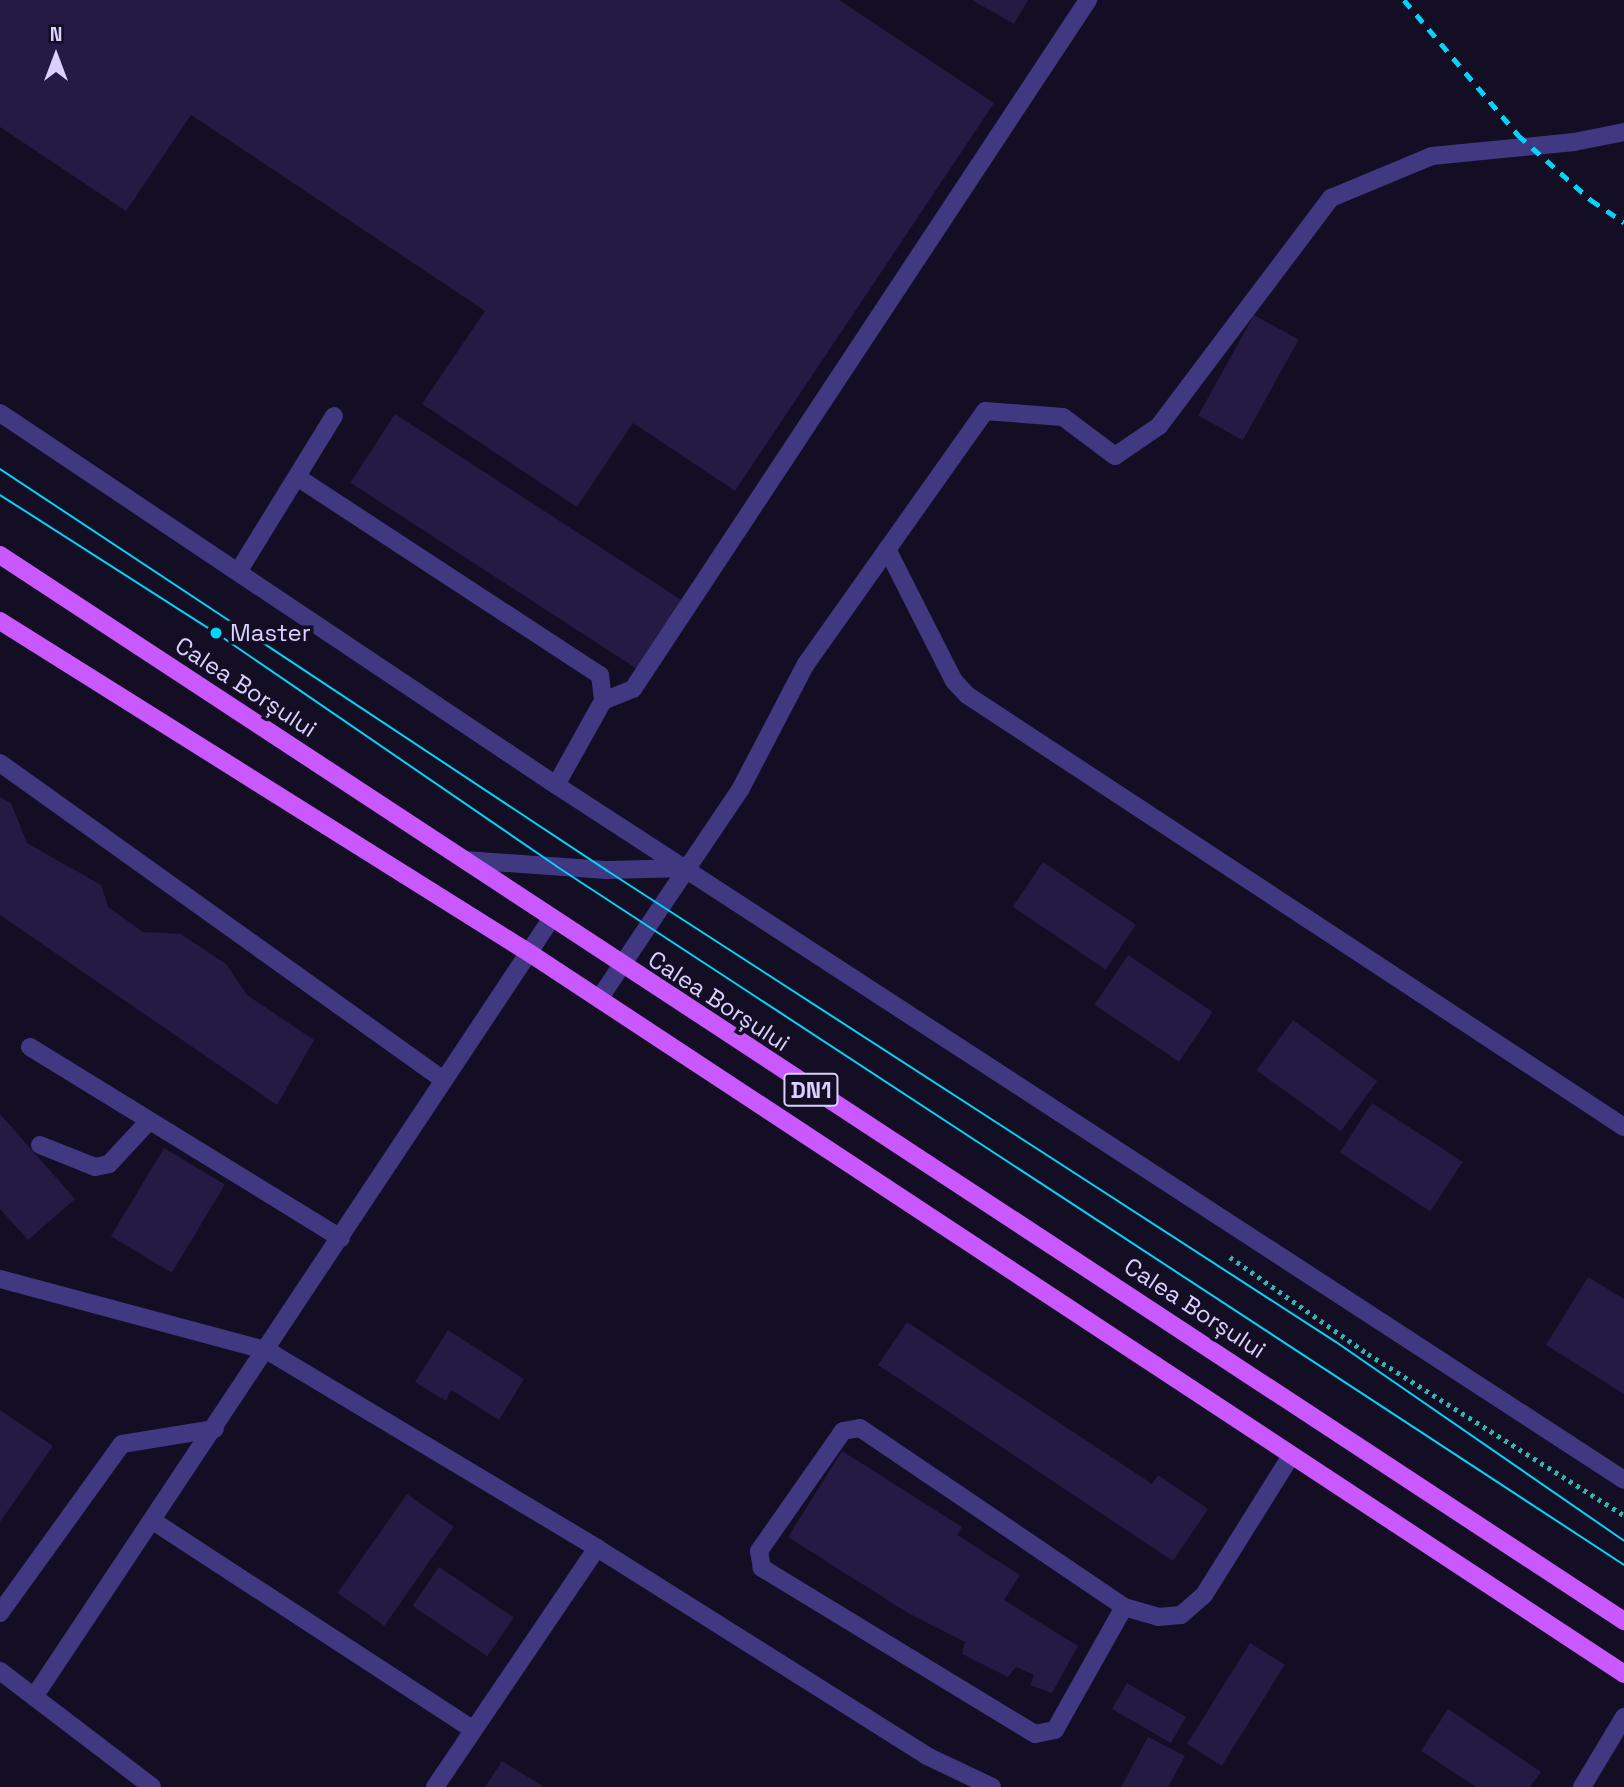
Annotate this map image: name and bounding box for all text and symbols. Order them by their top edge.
north arrow [21,21,91,91]
text: N [50,22,62,47]
place label: Master [230,619,311,647]
marker: Master [208,625,224,641]
street label: Calea Borșului [170,631,322,743]
street label: Calea Borșului [643,945,795,1057]
road number: DN1 [783,1070,839,1110]
street label: Calea Borșului [1119,1252,1271,1364]

